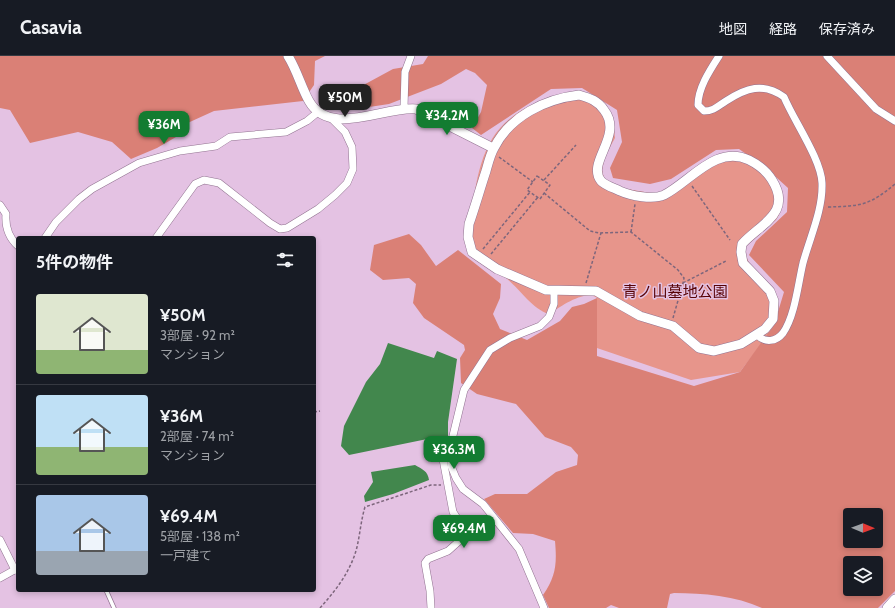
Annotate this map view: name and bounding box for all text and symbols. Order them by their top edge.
text: Casavia [20,16,82,39]
text: 地図 [719,20,747,38]
text: 経路 [769,20,797,38]
text: 保存済み [819,20,875,38]
pin: ¥50M [321,84,369,118]
text: ¥50M [328,89,362,105]
pin: ¥34.2M [414,102,480,136]
text: ¥34.2M [425,107,469,123]
pin: ¥36M [140,111,188,145]
text: ¥36M [148,116,181,132]
icon: filters [274,249,296,271]
text: 5件の物件 [36,252,113,272]
park label: 青ノ山墓地公園 [622,283,728,301]
text: ¥50M [160,305,206,325]
icon: home [68,310,116,358]
text: 3部屋 · 92 m² [160,327,235,343]
text: マンション [160,346,225,362]
text: ¥36M [160,406,203,426]
icon: home [68,411,116,459]
text: 2部屋 · 74 m² [160,428,234,444]
pin: ¥36.3M [421,436,487,470]
text: ¥36.3M [433,441,475,457]
text: マンション [160,447,225,463]
text: ¥69.4M [160,506,218,526]
north arrow [843,508,883,548]
map controls [843,508,883,596]
icon: home [68,511,116,559]
pin: ¥69.4M [431,515,497,549]
text: ¥69.4M [442,520,486,536]
text: 5部屋 · 138 m² [160,528,240,544]
text: 一戸建て [160,547,212,563]
button: layers [843,556,883,596]

